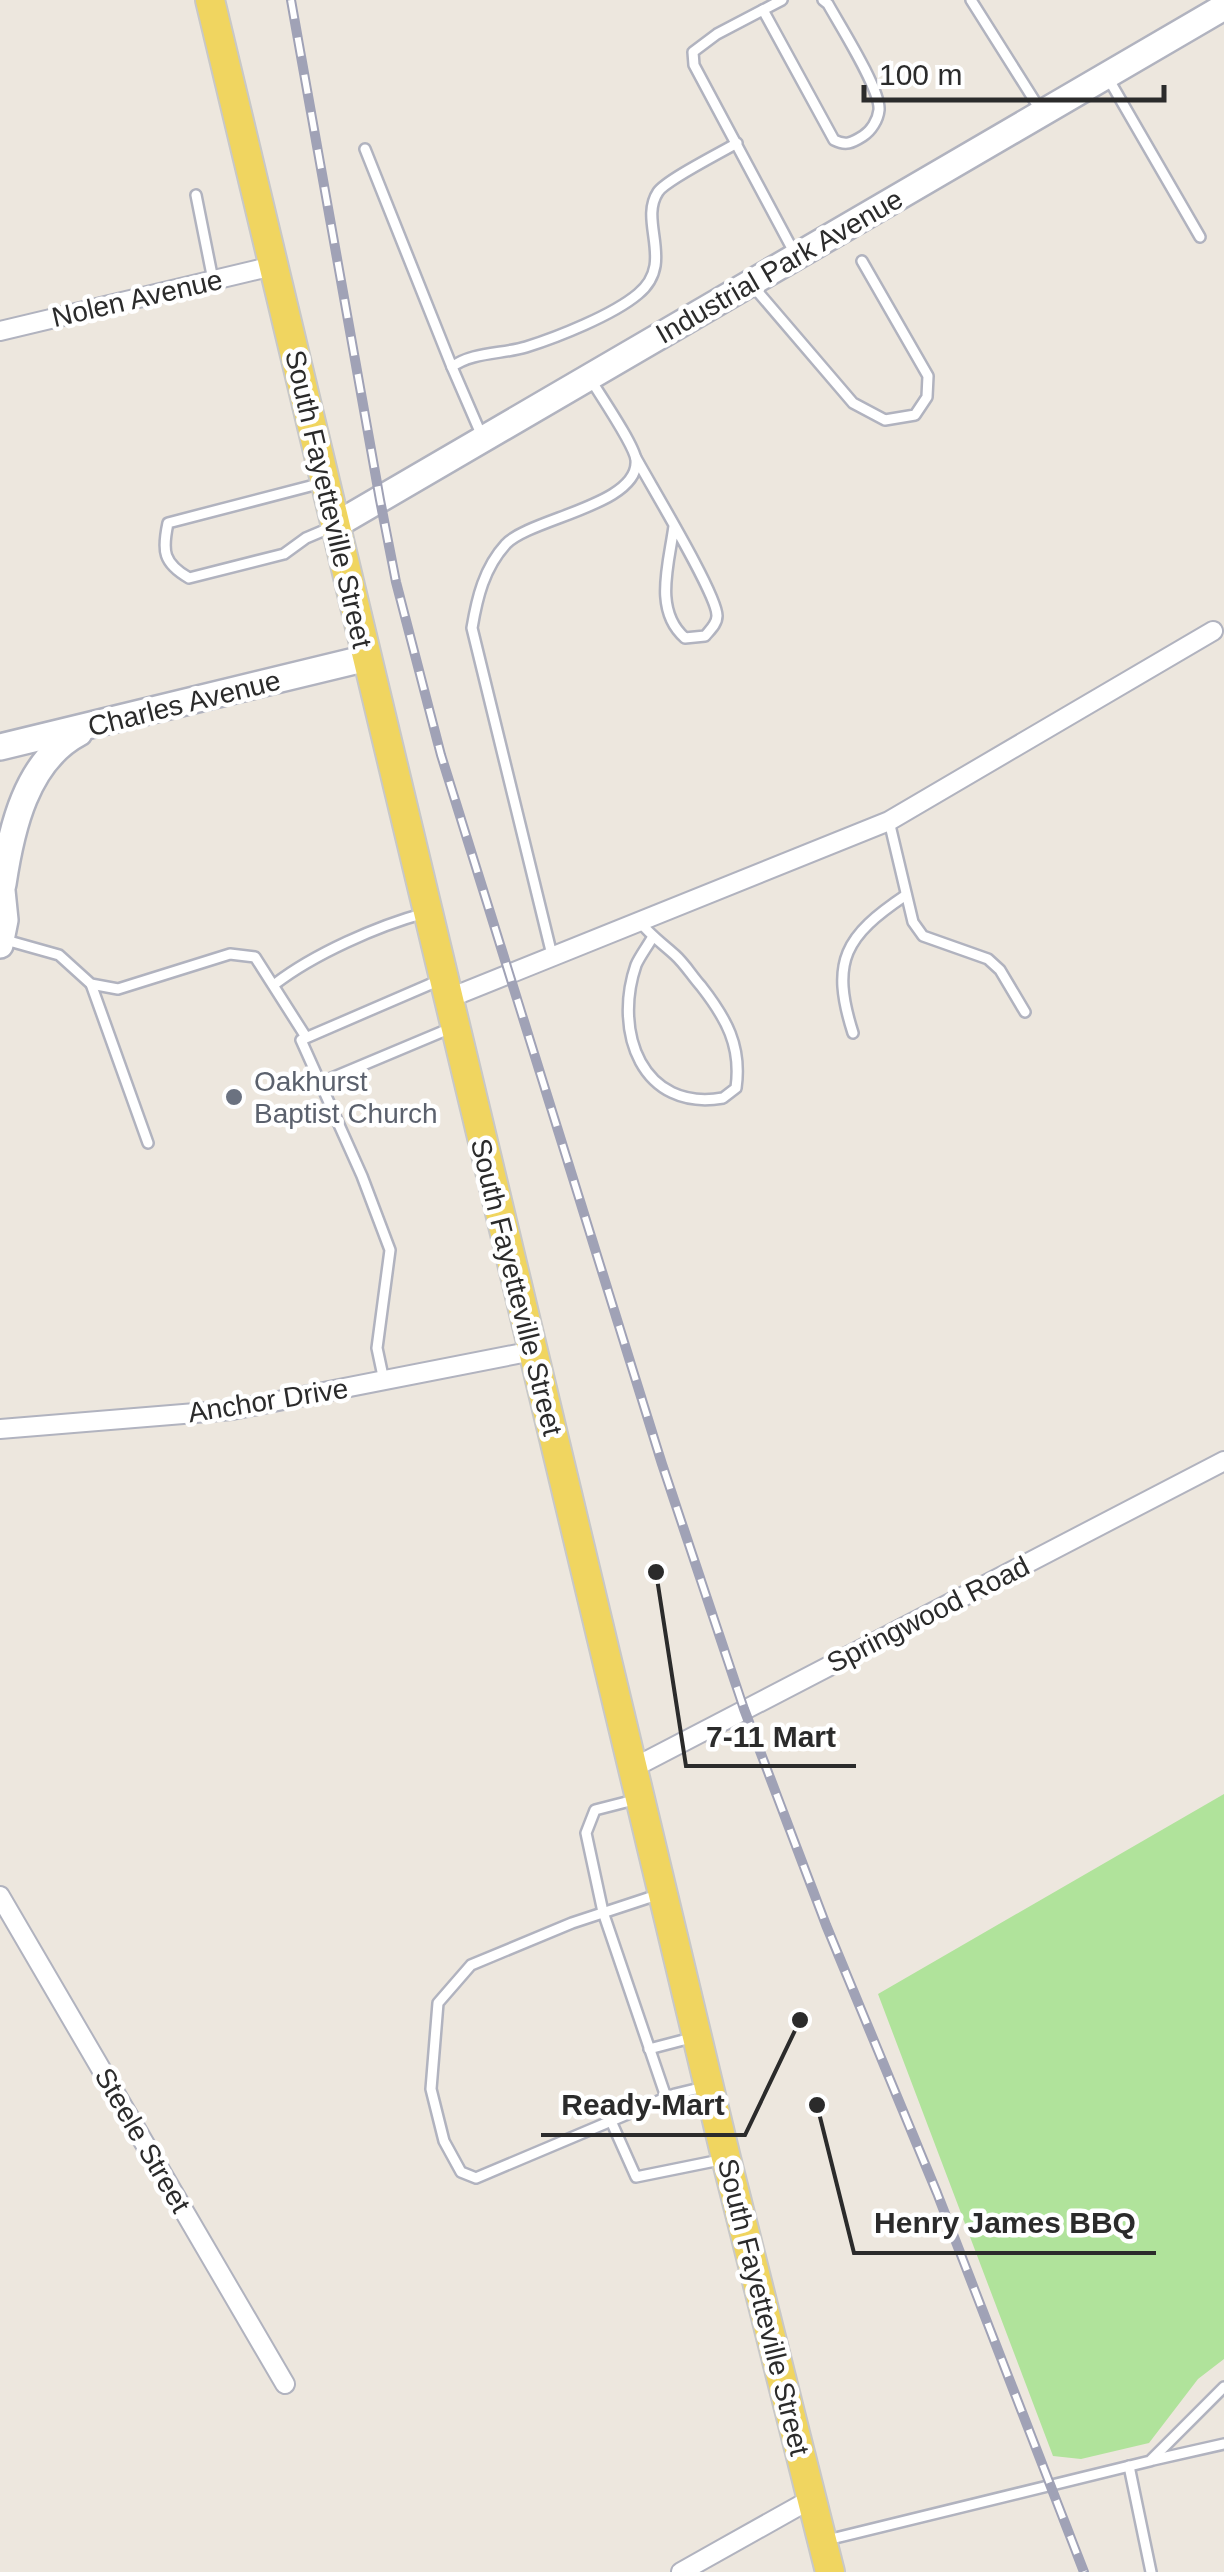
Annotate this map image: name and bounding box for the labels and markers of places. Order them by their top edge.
place label: Oakhurst Baptist Church [254,1066,438,1129]
marker: Oakhurst Baptist Church [223,1086,245,1108]
callout: 7-11 Mart [686,1706,856,1766]
callout: Ready-Mart [541,2075,745,2135]
callout: Henry James BBQ [854,2193,1156,2253]

